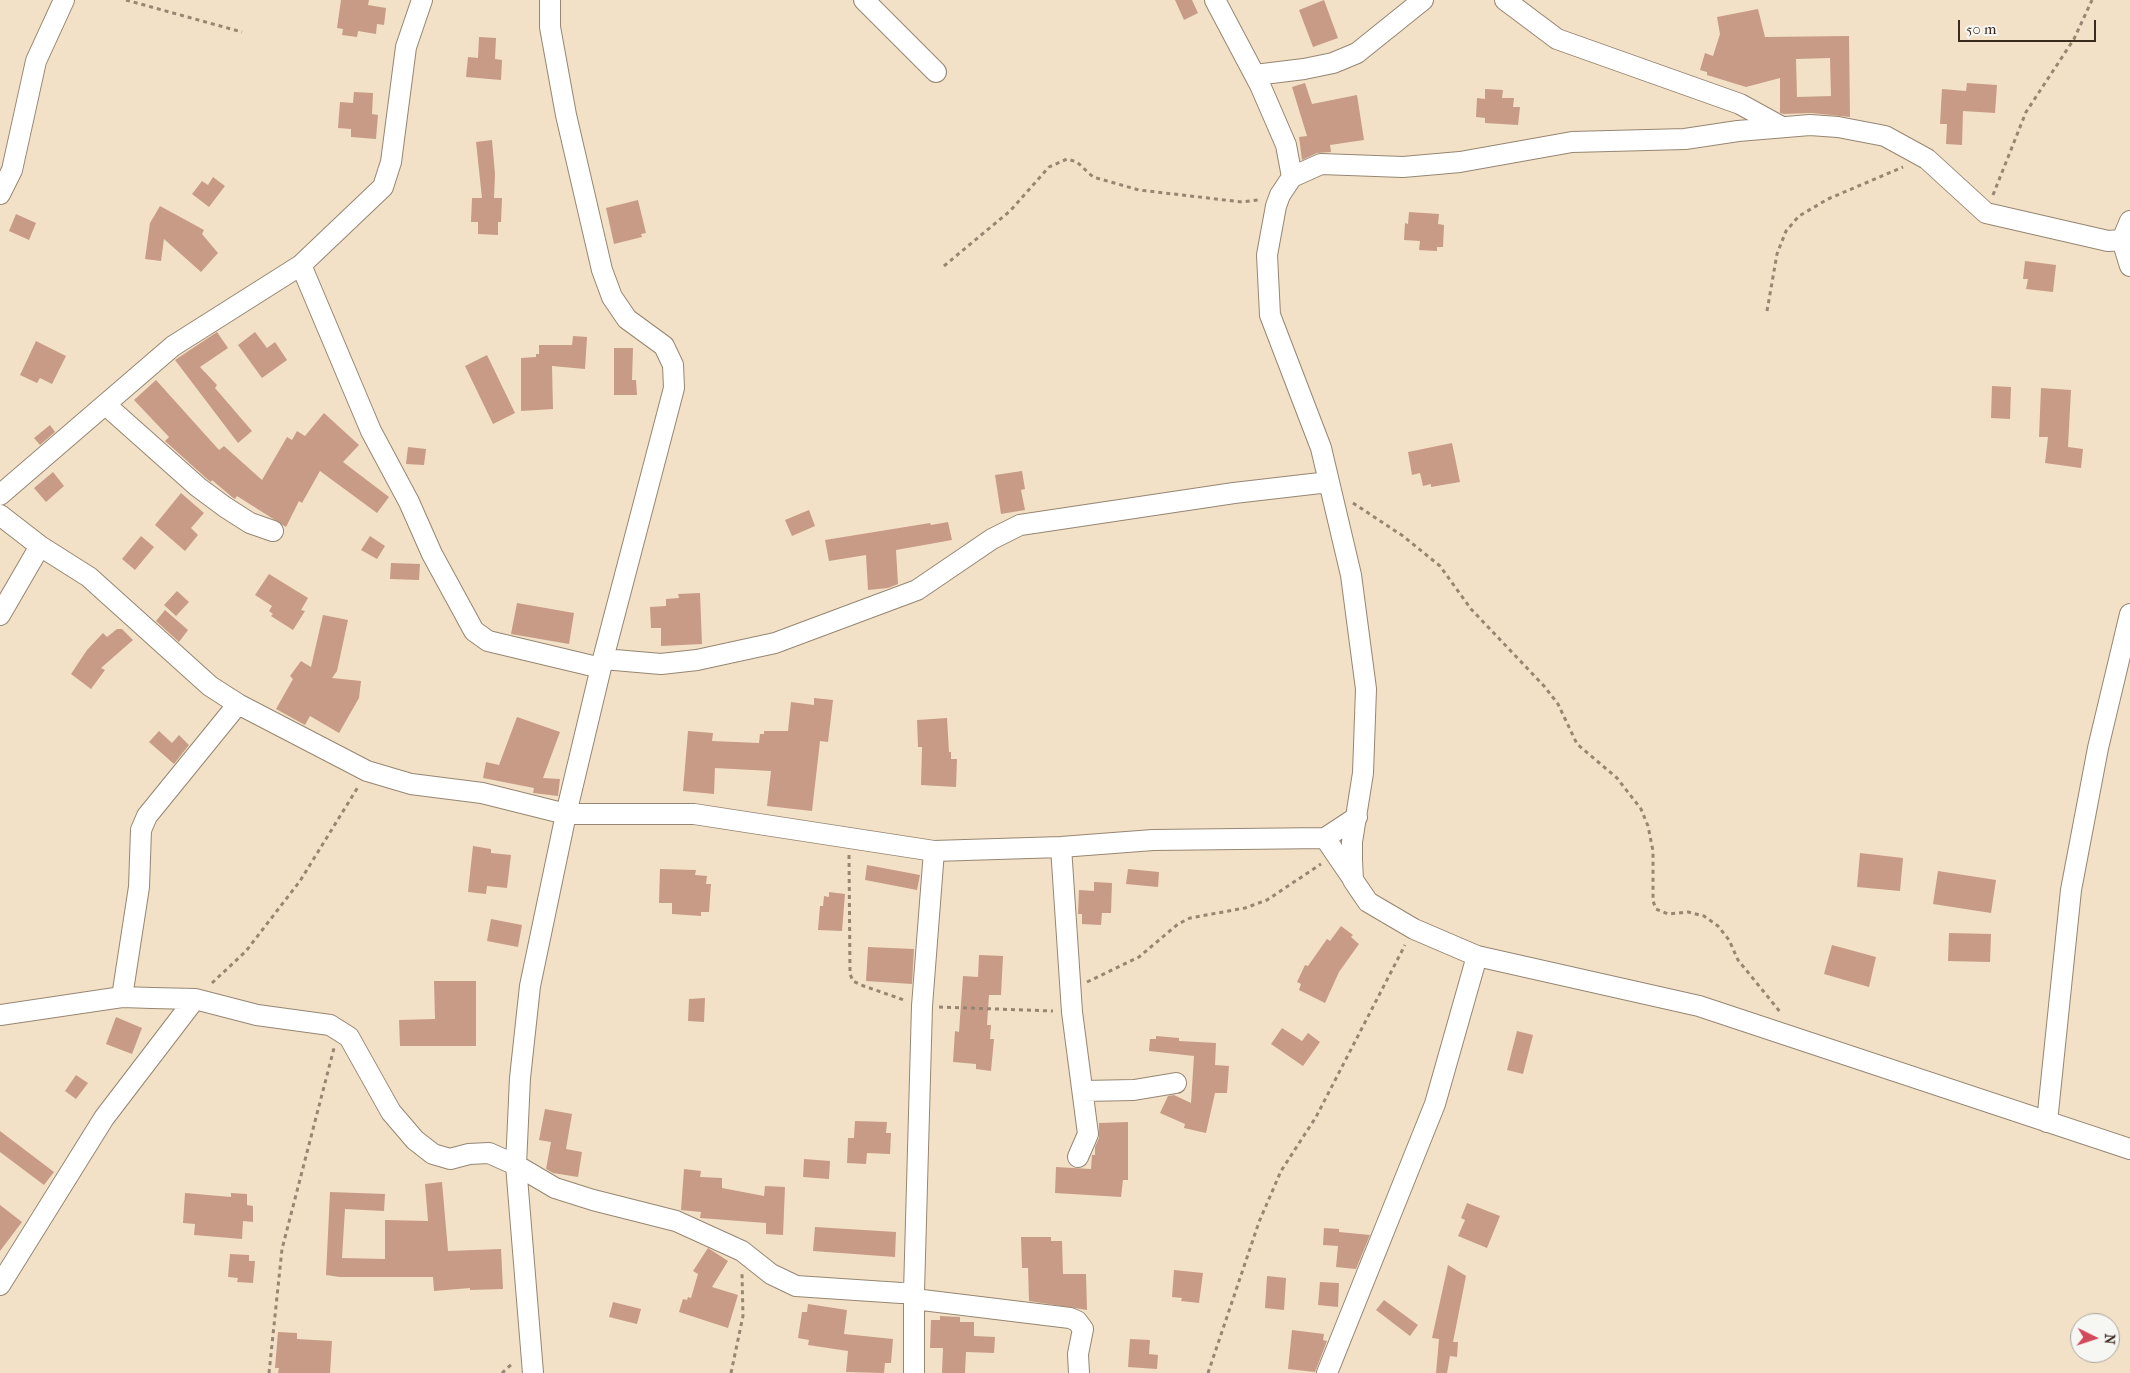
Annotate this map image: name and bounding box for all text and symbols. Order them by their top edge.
scale bar [1960,10,2098,42]
text: 50 m [1966,20,1996,38]
north arrow [2070,1313,2120,1363]
text: N [2101,1333,2118,1345]

